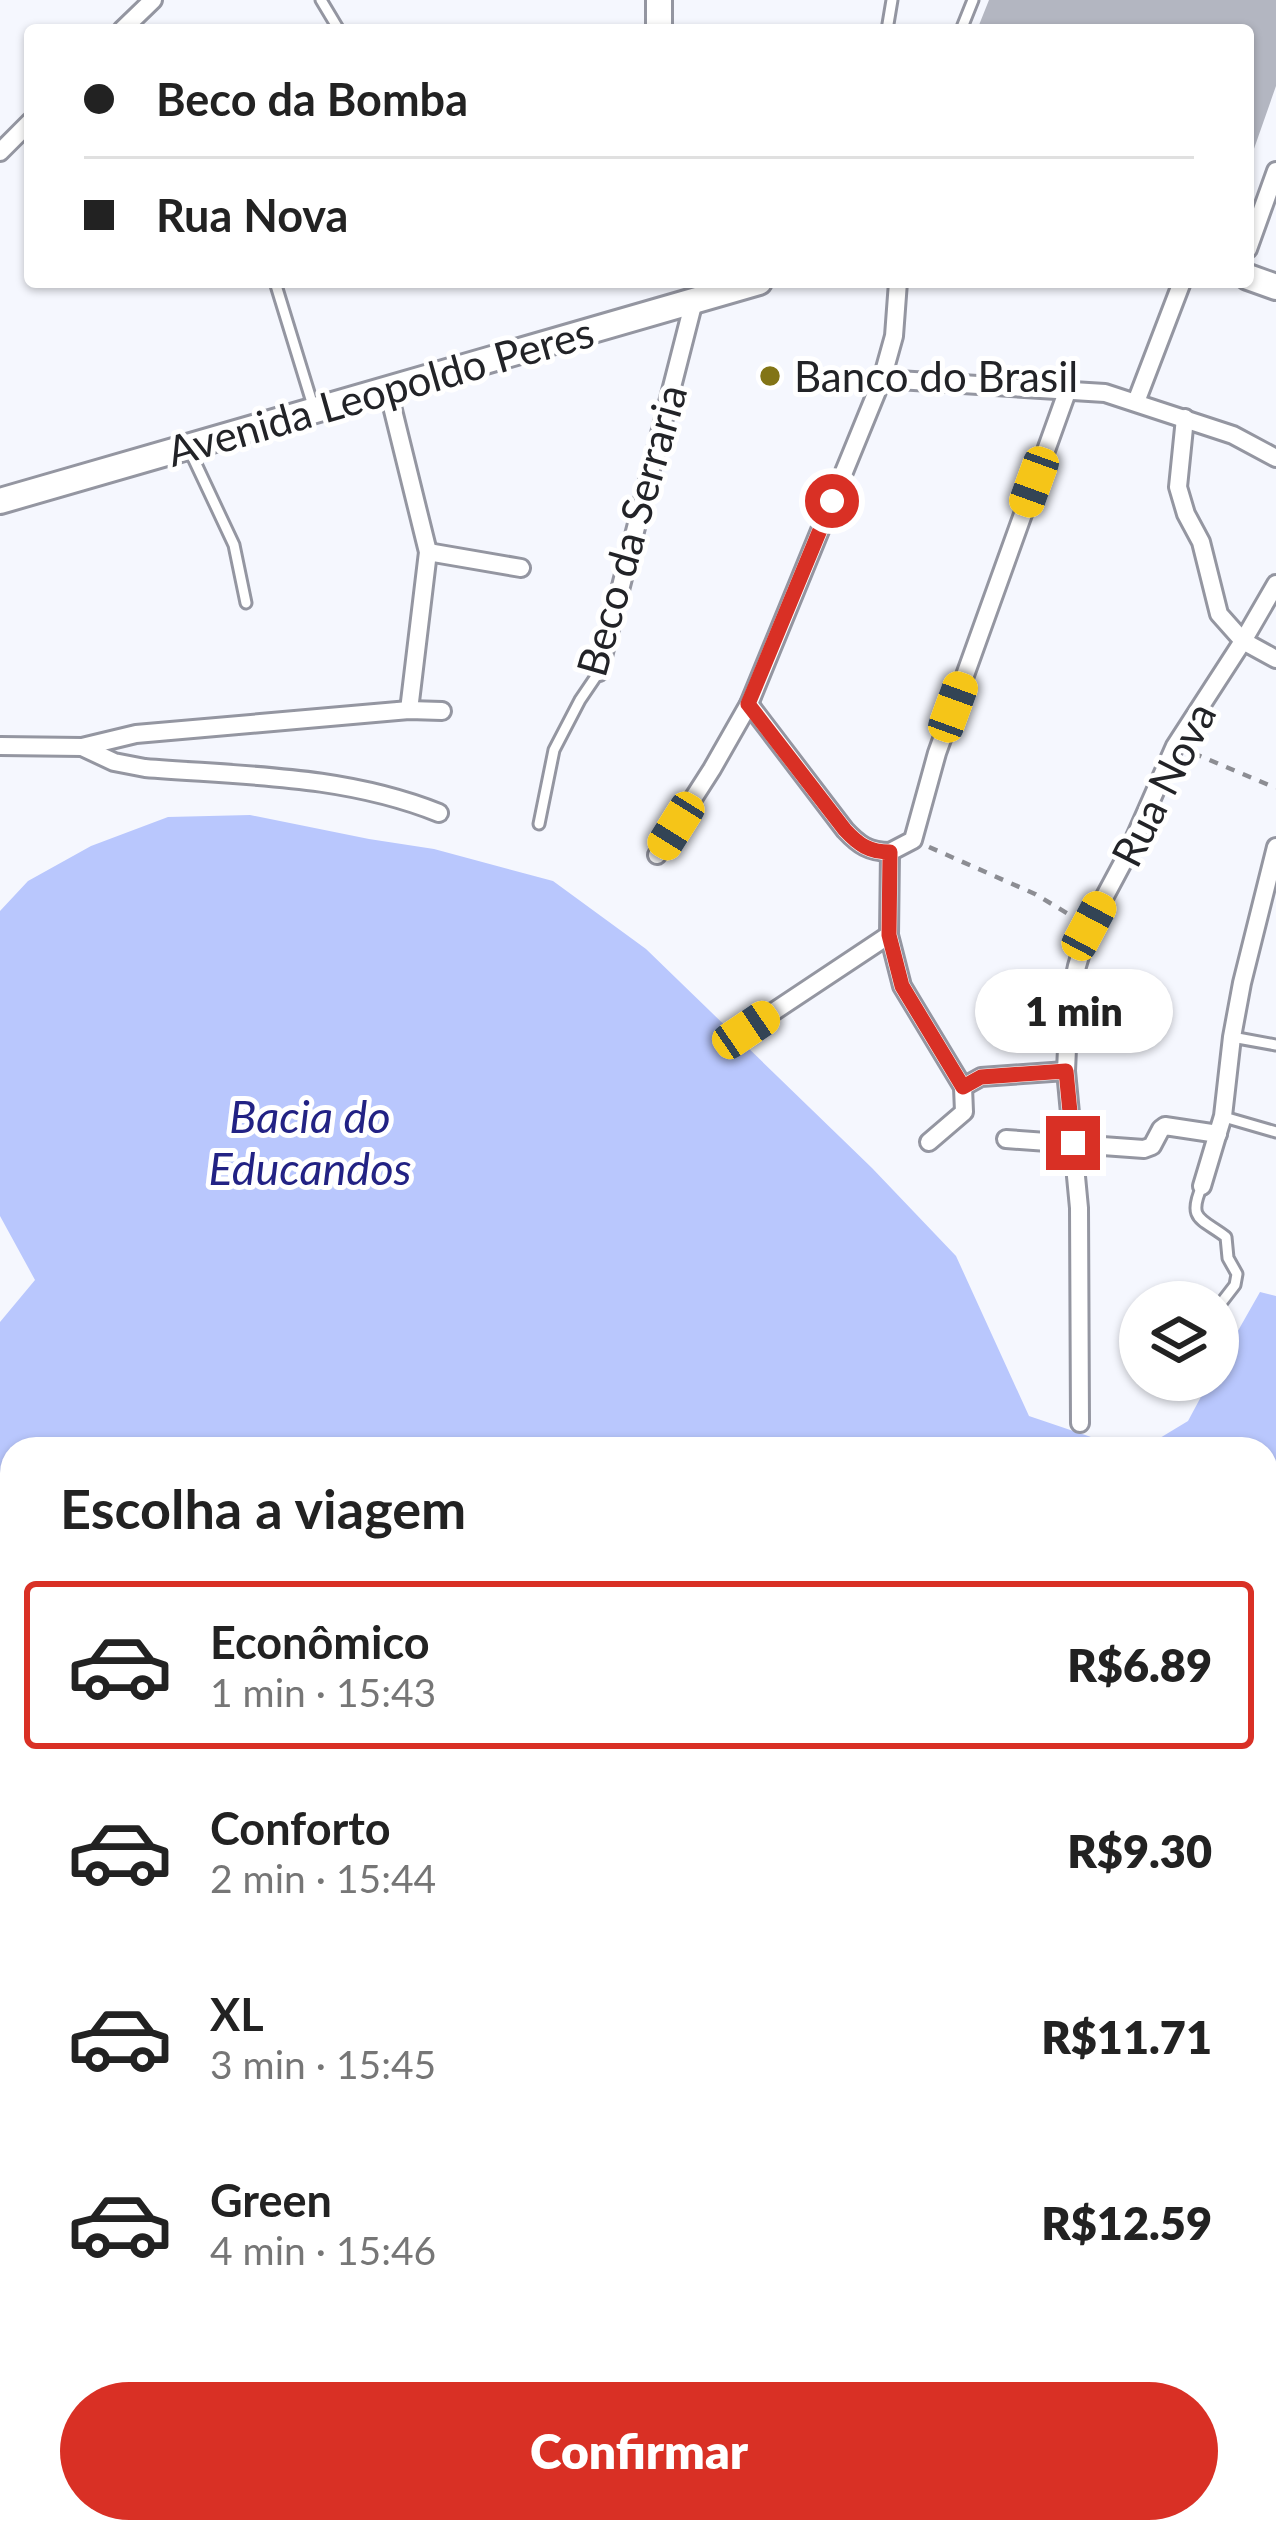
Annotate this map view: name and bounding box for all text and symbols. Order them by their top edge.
text: Beco da Bomba [156,72,468,126]
text: Rua Nova [156,188,348,242]
street label: Avenida Leopoldo Peres [161,306,599,476]
place label: Banco do Brasil [794,351,1078,401]
marker: Banco do Brasil [757,363,783,389]
street label: Beco da Serraria [566,379,696,681]
car [1005,442,1063,522]
route start [805,474,859,528]
car [924,667,982,747]
street label: Rua Nova [1100,694,1226,874]
car [642,786,710,866]
car [1056,886,1122,966]
callout: 1 min [974,969,1172,1053]
text: 1 min [1025,988,1123,1034]
car [706,995,786,1065]
water label: Bacia do Educandos [208,1089,412,1195]
route end [1046,1116,1100,1170]
map controls [1119,1281,1239,1401]
button: layers [1119,1281,1239,1401]
text: Escolha a viagem [60,1476,466,1541]
icon: car [66,1611,174,1719]
text: Econômico [210,1615,430,1669]
text: R$6.89 [1067,1638,1212,1692]
text: 1 min · 15:43 [210,1669,436,1715]
icon: car [66,1797,174,1905]
text: Conforto [210,1801,391,1855]
text: R$9.30 [1067,1824,1212,1878]
text: 2 min · 15:44 [210,1855,436,1901]
icon: car [66,1983,174,2091]
text: XL [210,1987,264,2041]
text: R$11.71 [1041,2010,1212,2064]
text: 3 min · 15:45 [210,2041,436,2087]
icon: car [66,2169,174,2277]
text: Green [210,2173,332,2227]
text: R$12.59 [1041,2196,1212,2250]
text: 4 min · 15:46 [210,2227,436,2273]
button: Confirmar [60,2382,1218,2520]

